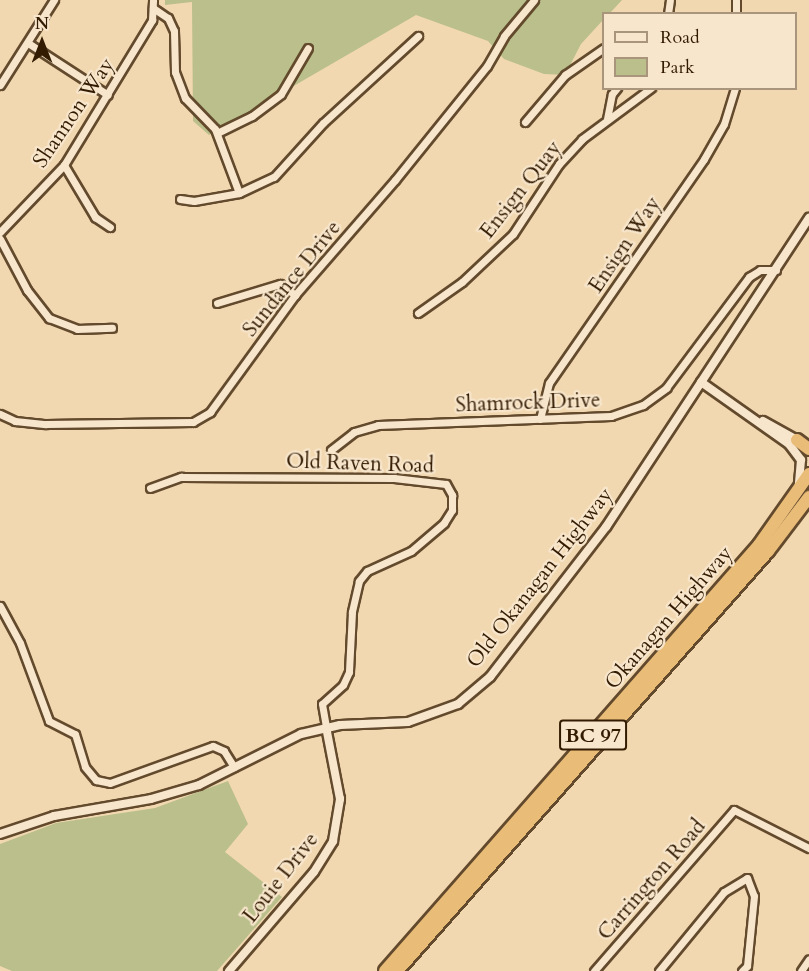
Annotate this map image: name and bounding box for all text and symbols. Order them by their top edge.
north arrow [12,12,72,72]
legend [602,12,797,90]
text: N [35,13,49,35]
text: Road [660,25,700,50]
street label: Shannon Way [28,53,120,173]
text: Park [660,55,695,80]
street label: Ensign Quay [475,136,567,244]
street label: Ensign Way [584,192,666,298]
street label: Sundance Drive [238,216,346,342]
street label: Shamrock Drive [455,388,601,418]
street label: Old Raven Road [286,449,434,479]
street label: Old Okanagan Highway [462,483,618,673]
street label: Okanagan Highway [600,541,738,695]
road number: BC 97 [558,718,628,752]
street label: Carrington Road [593,814,711,946]
street label: Louie Drive [238,828,324,928]

